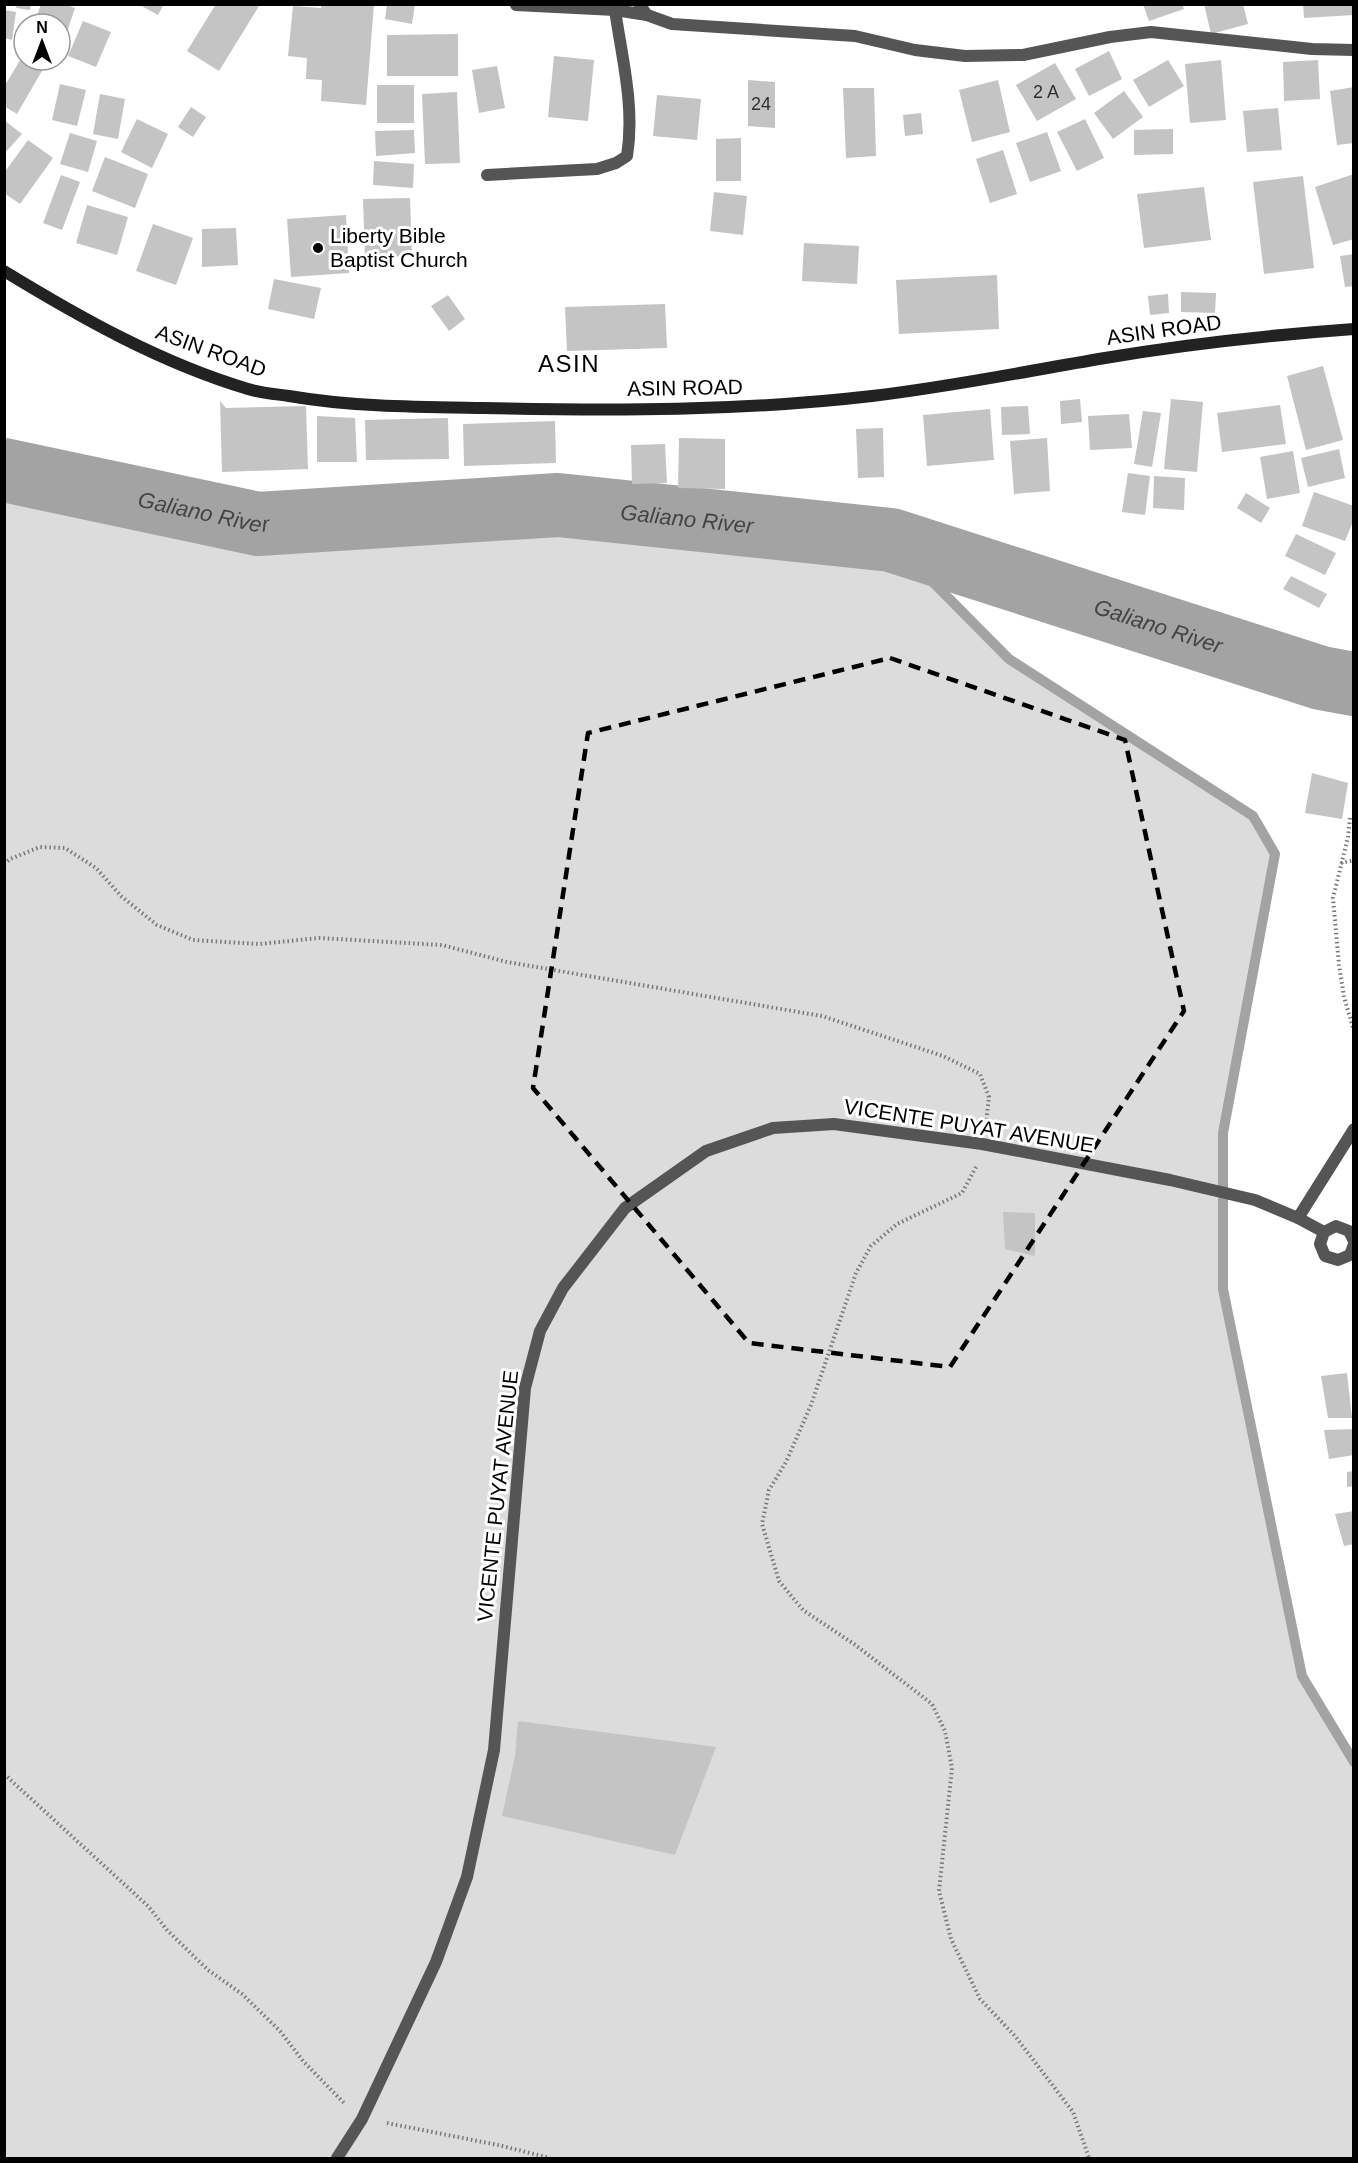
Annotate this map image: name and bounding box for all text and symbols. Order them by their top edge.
north arrow [12,12,72,72]
text: N [36,19,48,36]
house number: 2 A [1033,82,1059,102]
house number: 24 [751,94,771,114]
place label: Liberty Bible Baptist Church [330,224,468,271]
marker: Liberty Bible Baptist Church [311,241,325,255]
street label: ASIN ROAD [1105,310,1223,349]
street label: ASIN ROAD [153,320,269,381]
district label: ASIN [538,350,600,377]
street label: ASIN ROAD [627,375,743,400]
water label: Galiano River [136,487,271,537]
water label: Galiano River [619,500,756,539]
water label: Galiano River [1091,594,1227,659]
street label: VICENTE PUYAT AVENUE [842,1094,1096,1157]
street label: VICENTE PUYAT AVENUE [473,1369,522,1623]

